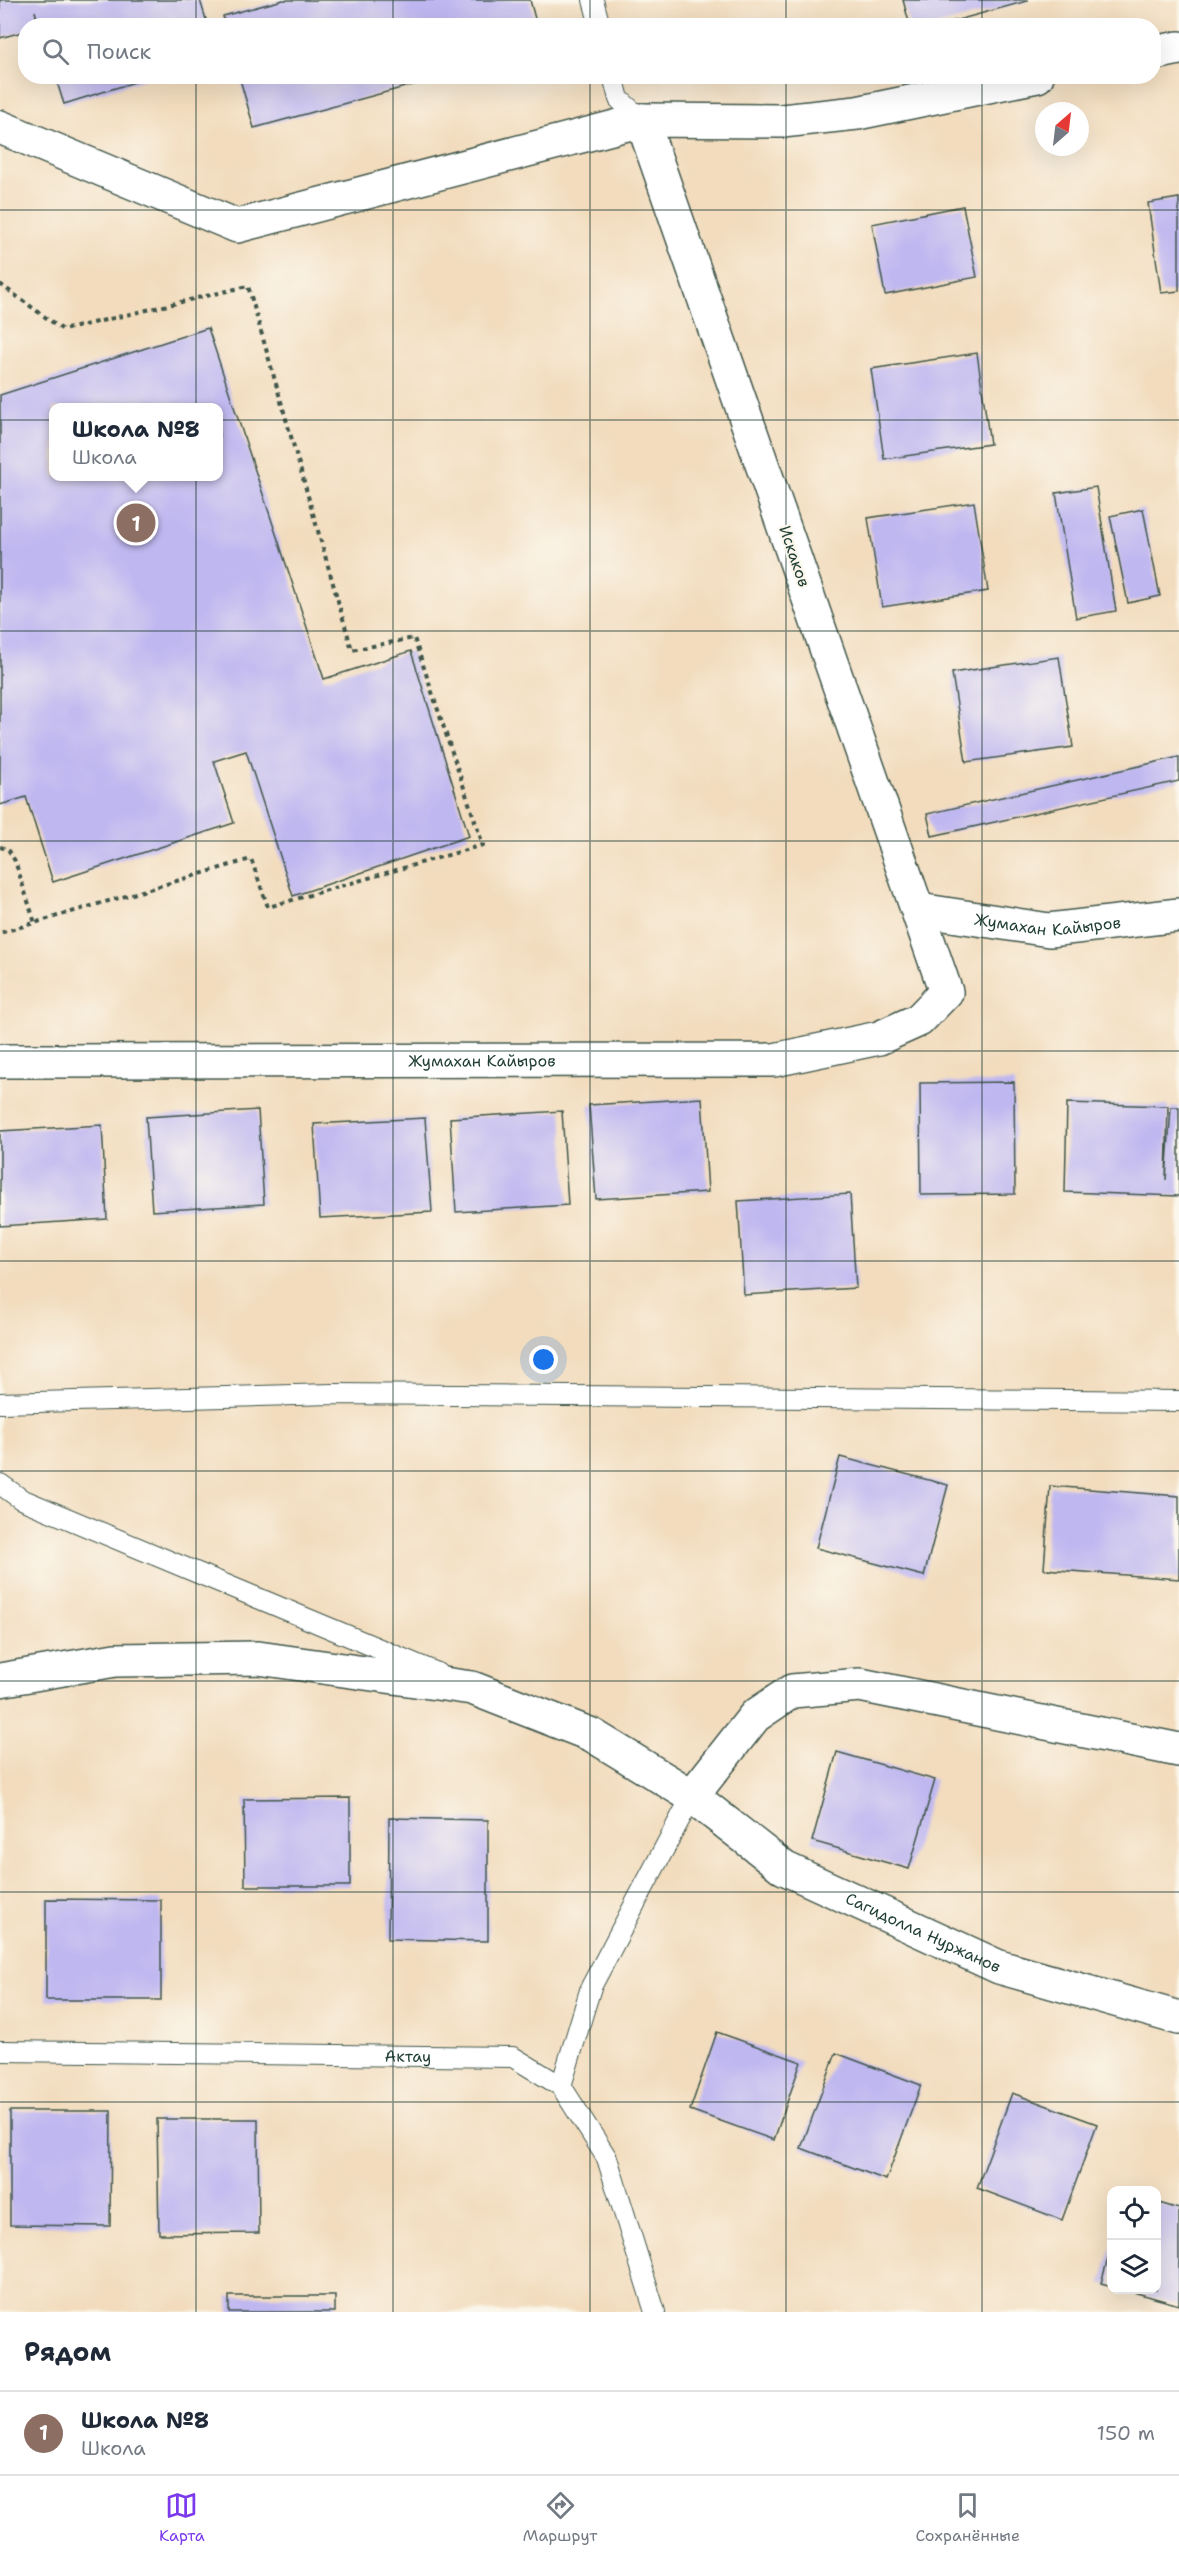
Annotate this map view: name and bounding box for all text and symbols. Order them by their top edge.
search box [18,18,1161,84]
icon: search [39,35,72,68]
text: Поиск [87,37,151,66]
north arrow [1035,102,1089,156]
popup [49,403,223,481]
text: Школа №8 [72,415,200,444]
text: Школа [72,444,137,470]
pin: 1 [116,500,156,546]
street label: Искаков [774,523,815,590]
street label: Жумахан Кайыров [973,909,1122,941]
street label: Жумахан Кайыров [408,1050,556,1071]
your location [529,1345,558,1374]
street label: Сагидолла Нуржанов [842,1888,1004,1977]
street label: Актау [385,2046,431,2067]
map controls [1107,2186,1161,2294]
button: locate [1107,2186,1161,2240]
button: layers [1107,2240,1161,2294]
text: Рядом [24,2334,111,2369]
text: Школа №8 [81,2406,209,2435]
text: 1 [39,2420,48,2446]
text: 150 m [1097,2420,1155,2446]
text: Школа [81,2435,146,2461]
tab: Карта [159,2489,205,2546]
tab: Маршрут [523,2489,597,2546]
tab: Сохранённые [915,2489,1020,2546]

